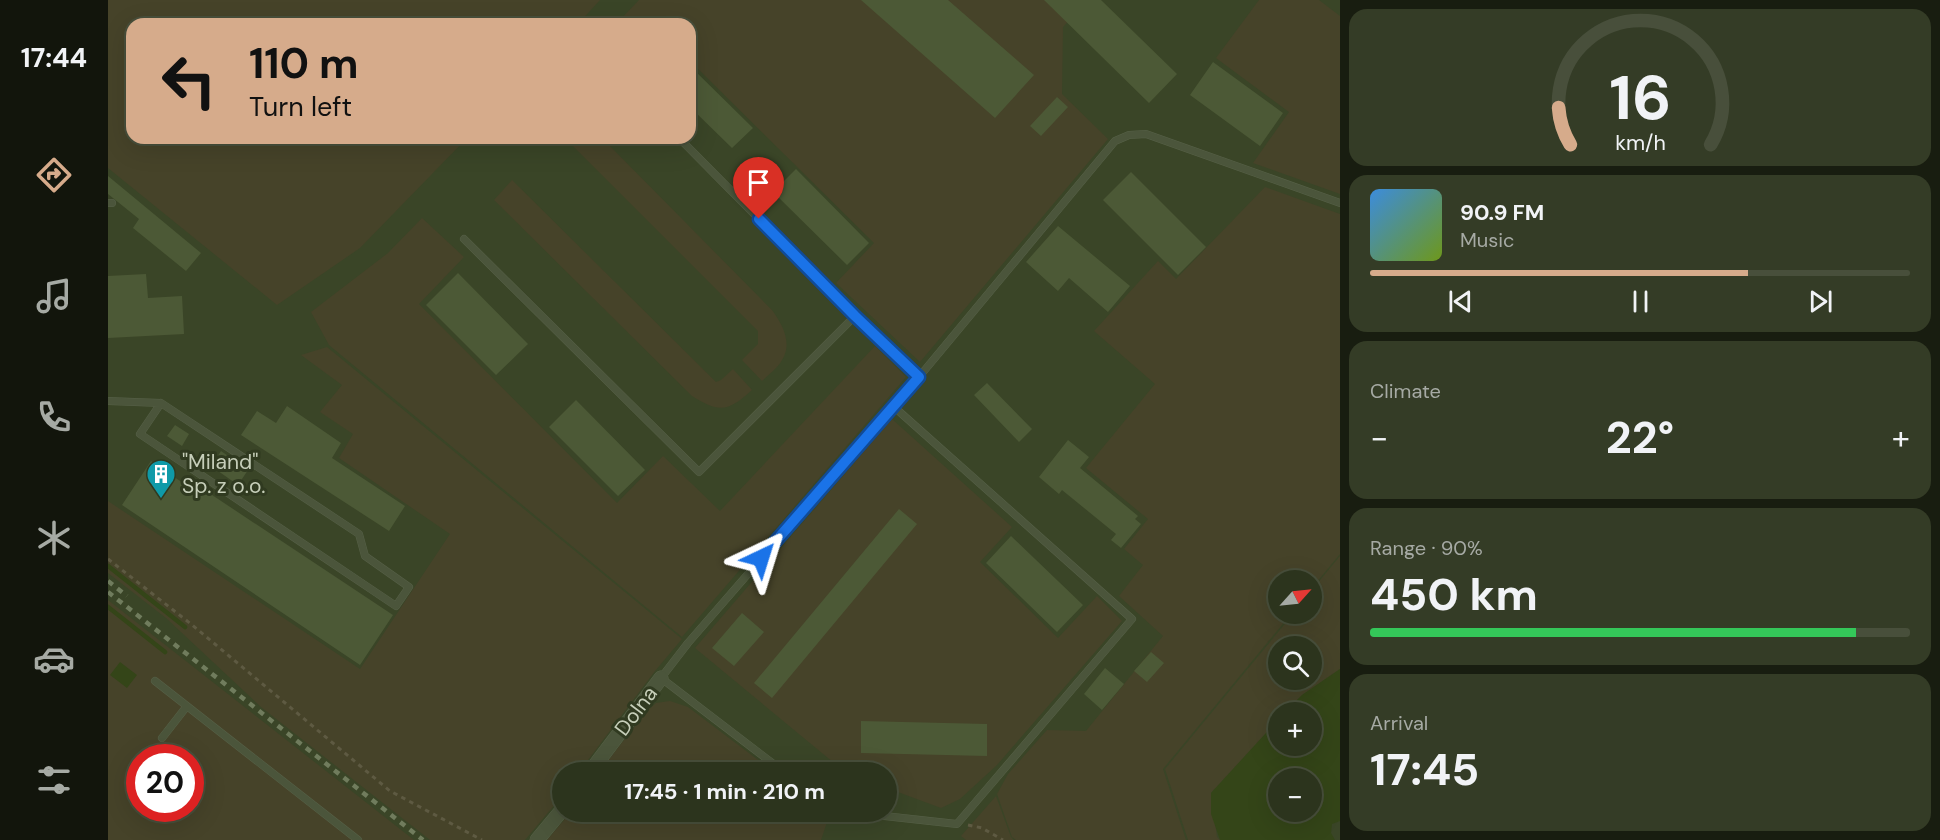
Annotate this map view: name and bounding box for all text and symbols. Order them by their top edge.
text: 110 m [249,36,359,91]
text: 17:44 [21,40,87,75]
icon: left [150,42,228,120]
text: 16 [1609,57,1671,138]
text: Turn left [249,89,352,124]
text: km/h [1615,129,1665,157]
icon: directions [33,154,75,196]
pin [733,157,784,219]
icon: arrive [742,166,775,199]
text: 90.9 FM [1460,198,1544,227]
text: Music [1460,227,1515,253]
icon: music [33,275,75,317]
icon: previous [1444,285,1477,318]
icon: pause [1624,285,1657,318]
icon: next [1804,285,1837,318]
text: Climate [1370,378,1441,404]
icon: phone [33,396,75,438]
text: 22° [1606,408,1674,467]
text: − [1370,416,1388,459]
text: + [1892,416,1910,459]
place label: "Miland" Sp. z o.o. [182,448,266,500]
building icon: "Miland" Sp. z o.o. [145,458,177,500]
icon: climate [33,517,75,559]
position arrow [729,526,793,590]
text: Range · 90% [1370,535,1483,561]
text: 450 km [1370,565,1538,624]
north arrow [1268,570,1322,624]
map controls [1268,570,1322,822]
button: search [1268,636,1322,690]
icon: car [33,638,75,680]
street label: Dolna [608,681,664,741]
button: + [1268,702,1322,756]
text: Arrival [1370,710,1428,736]
text: 17:45 [1370,740,1479,799]
speed limit sign: 20 [126,744,204,822]
icon: filters [33,759,75,801]
button: − [1268,768,1322,822]
text: 17:45 · 1 min · 210 m [624,777,825,806]

